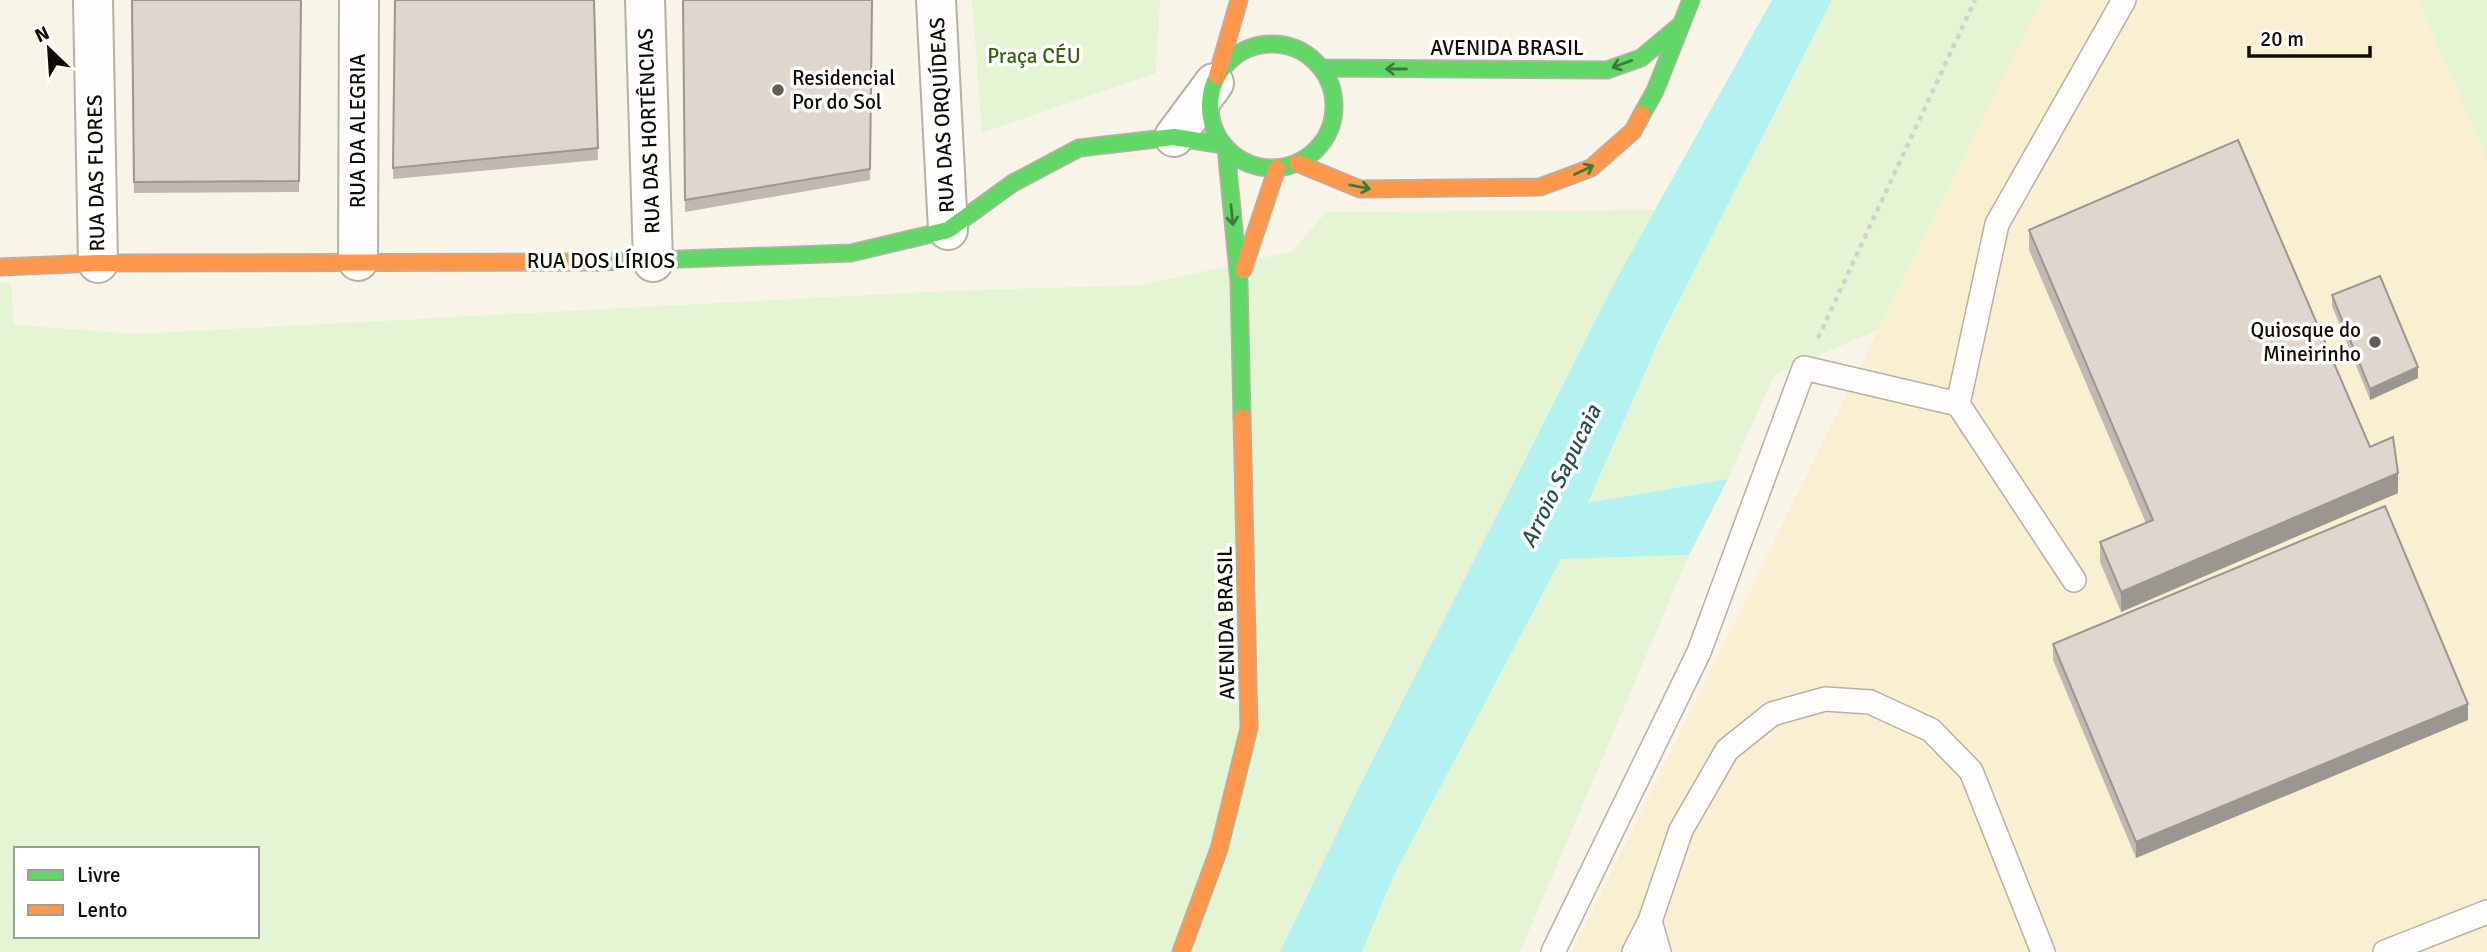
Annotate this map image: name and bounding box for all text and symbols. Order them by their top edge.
north arrow [14,14,84,84]
scale bar [2249,14,2370,58]
street label: RUA DAS ORQUÍDEAS [924,16,960,214]
text: N [31,21,53,48]
text: 20 m [2260,26,2304,52]
street label: RUA DAS HORTÊNCIAS [632,28,666,234]
street label: AVENIDA BRASIL [1430,35,1584,61]
park label: Praça CÉU [987,43,1081,69]
street label: RUA DA ALEGRIA [345,54,371,208]
one-way arrow [1612,59,1634,71]
one-way arrow [1385,62,1408,76]
place label: Residencial Por do Sol [792,65,895,115]
marker: Residencial Por do Sol [770,82,786,98]
street label: RUA DAS FLORES [82,94,110,252]
one-way arrow [1573,163,1594,176]
one-way arrow [1348,181,1371,194]
one-way arrow [1226,203,1239,226]
street label: RUA DOS LÍRIOS [527,248,675,274]
place label: Quiosque do Mineirinho [2250,317,2361,367]
marker: Quiosque do Mineirinho [2367,334,2383,350]
water label: Arroio Sapucaia [1513,399,1608,552]
street label: AVENIDA BRASIL [1212,546,1240,700]
legend [14,847,259,938]
text: Livre [77,862,120,888]
text: Lento [77,897,127,923]

